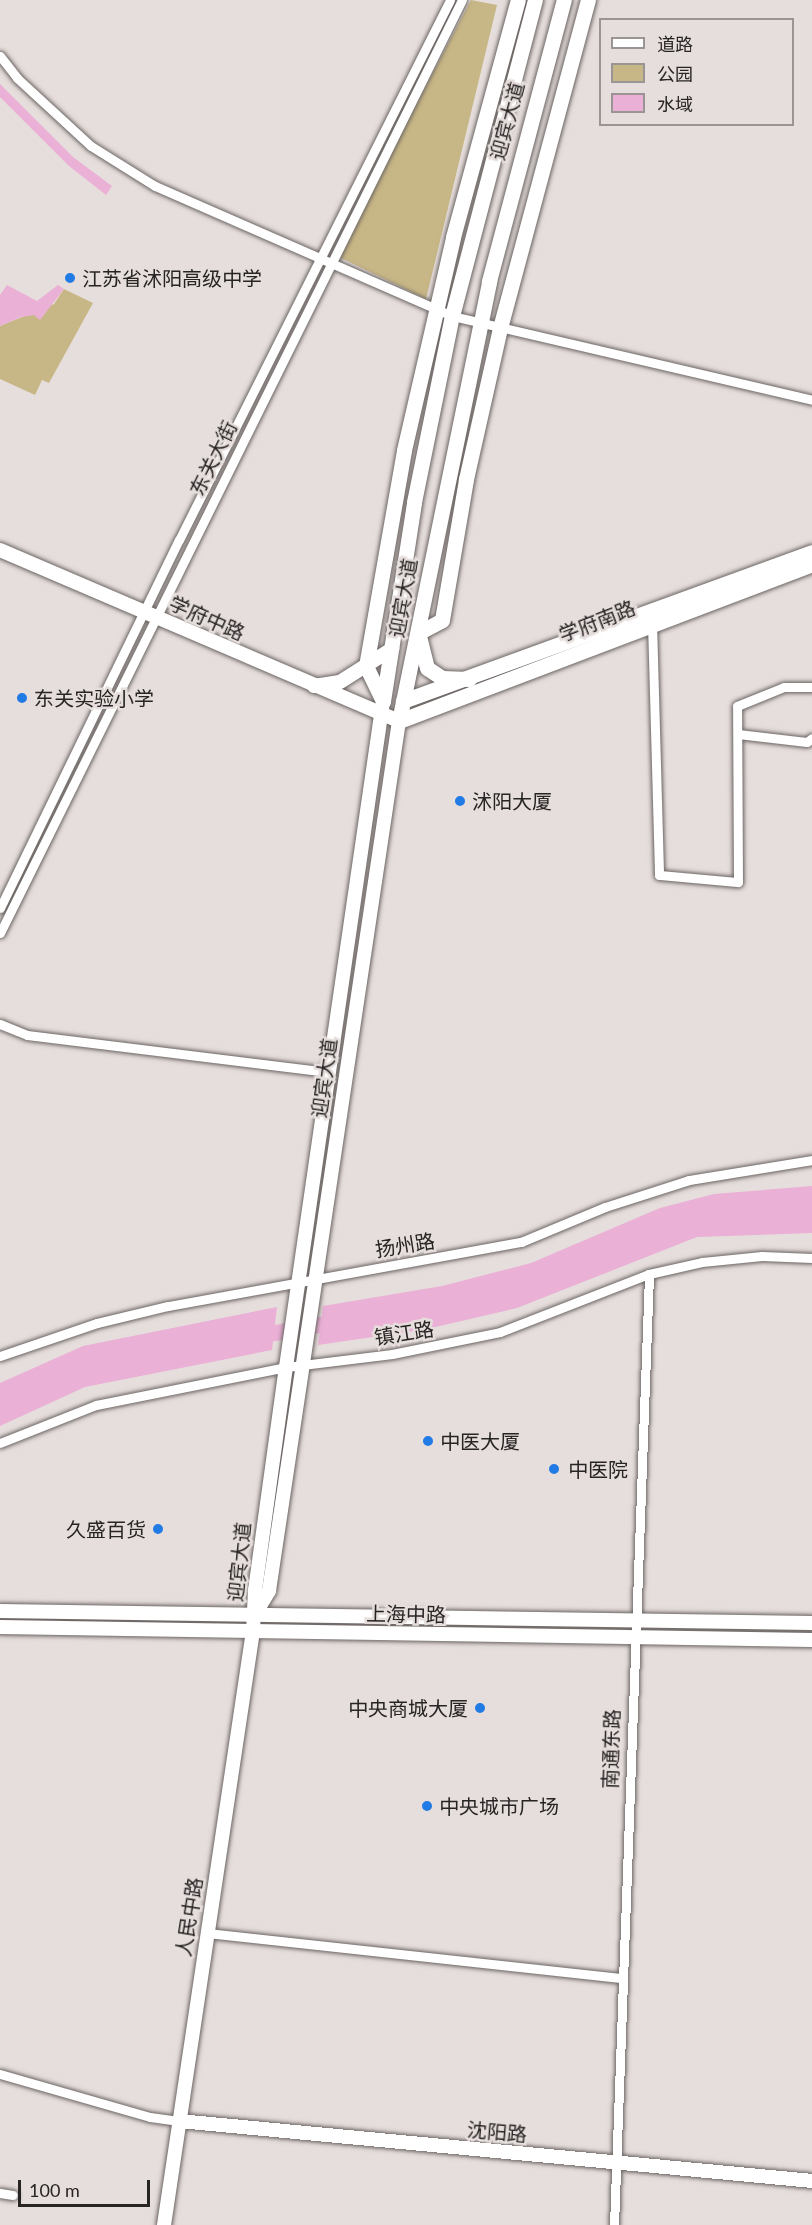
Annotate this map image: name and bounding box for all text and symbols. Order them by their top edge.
legend [599,18,794,126]
text: 道路 [657,33,693,55]
text: 公园 [657,63,693,85]
street label: 迎宾大道 [485,79,529,163]
text: 水域 [657,93,693,115]
place label: 江苏省沭阳高级中学 [82,266,262,290]
marker: 江苏省沭阳高级中学 [63,271,77,285]
street label: 东关大街 [185,417,241,499]
street label: 迎宾大道 [384,557,422,639]
street label: 学府中路 [166,591,248,645]
street label: 学府南路 [555,595,639,647]
place label: 东关实验小学 [34,686,154,710]
marker: 东关实验小学 [15,691,29,705]
place label: 沭阳大厦 [472,789,552,813]
marker: 沭阳大厦 [453,794,467,808]
street label: 迎宾大道 [307,1037,341,1119]
street label: 扬州路 [373,1228,437,1262]
street label: 镇江路 [372,1316,436,1350]
place label: 中医大厦 [440,1429,520,1453]
marker: 中医大厦 [421,1434,435,1448]
place label: 中医院 [568,1457,628,1481]
marker: 中医院 [545,1460,563,1478]
place label: 久盛百货 [66,1517,146,1541]
street label: 迎宾大道 [223,1521,255,1603]
marker: 久盛百货 [151,1522,165,1536]
street label: 上海中路 [366,1601,446,1627]
place label: 中央商城大厦 [348,1696,468,1720]
marker: 中央商城大厦 [473,1701,487,1715]
street label: 南通东路 [598,1709,624,1789]
place label: 中央城市广场 [439,1794,559,1818]
marker: 中央城市广场 [420,1799,434,1813]
street label: 人民中路 [171,1876,207,1958]
street label: 沈阳路 [466,2117,528,2147]
scale bar [21,2168,153,2206]
text: 100 m [29,2179,80,2201]

